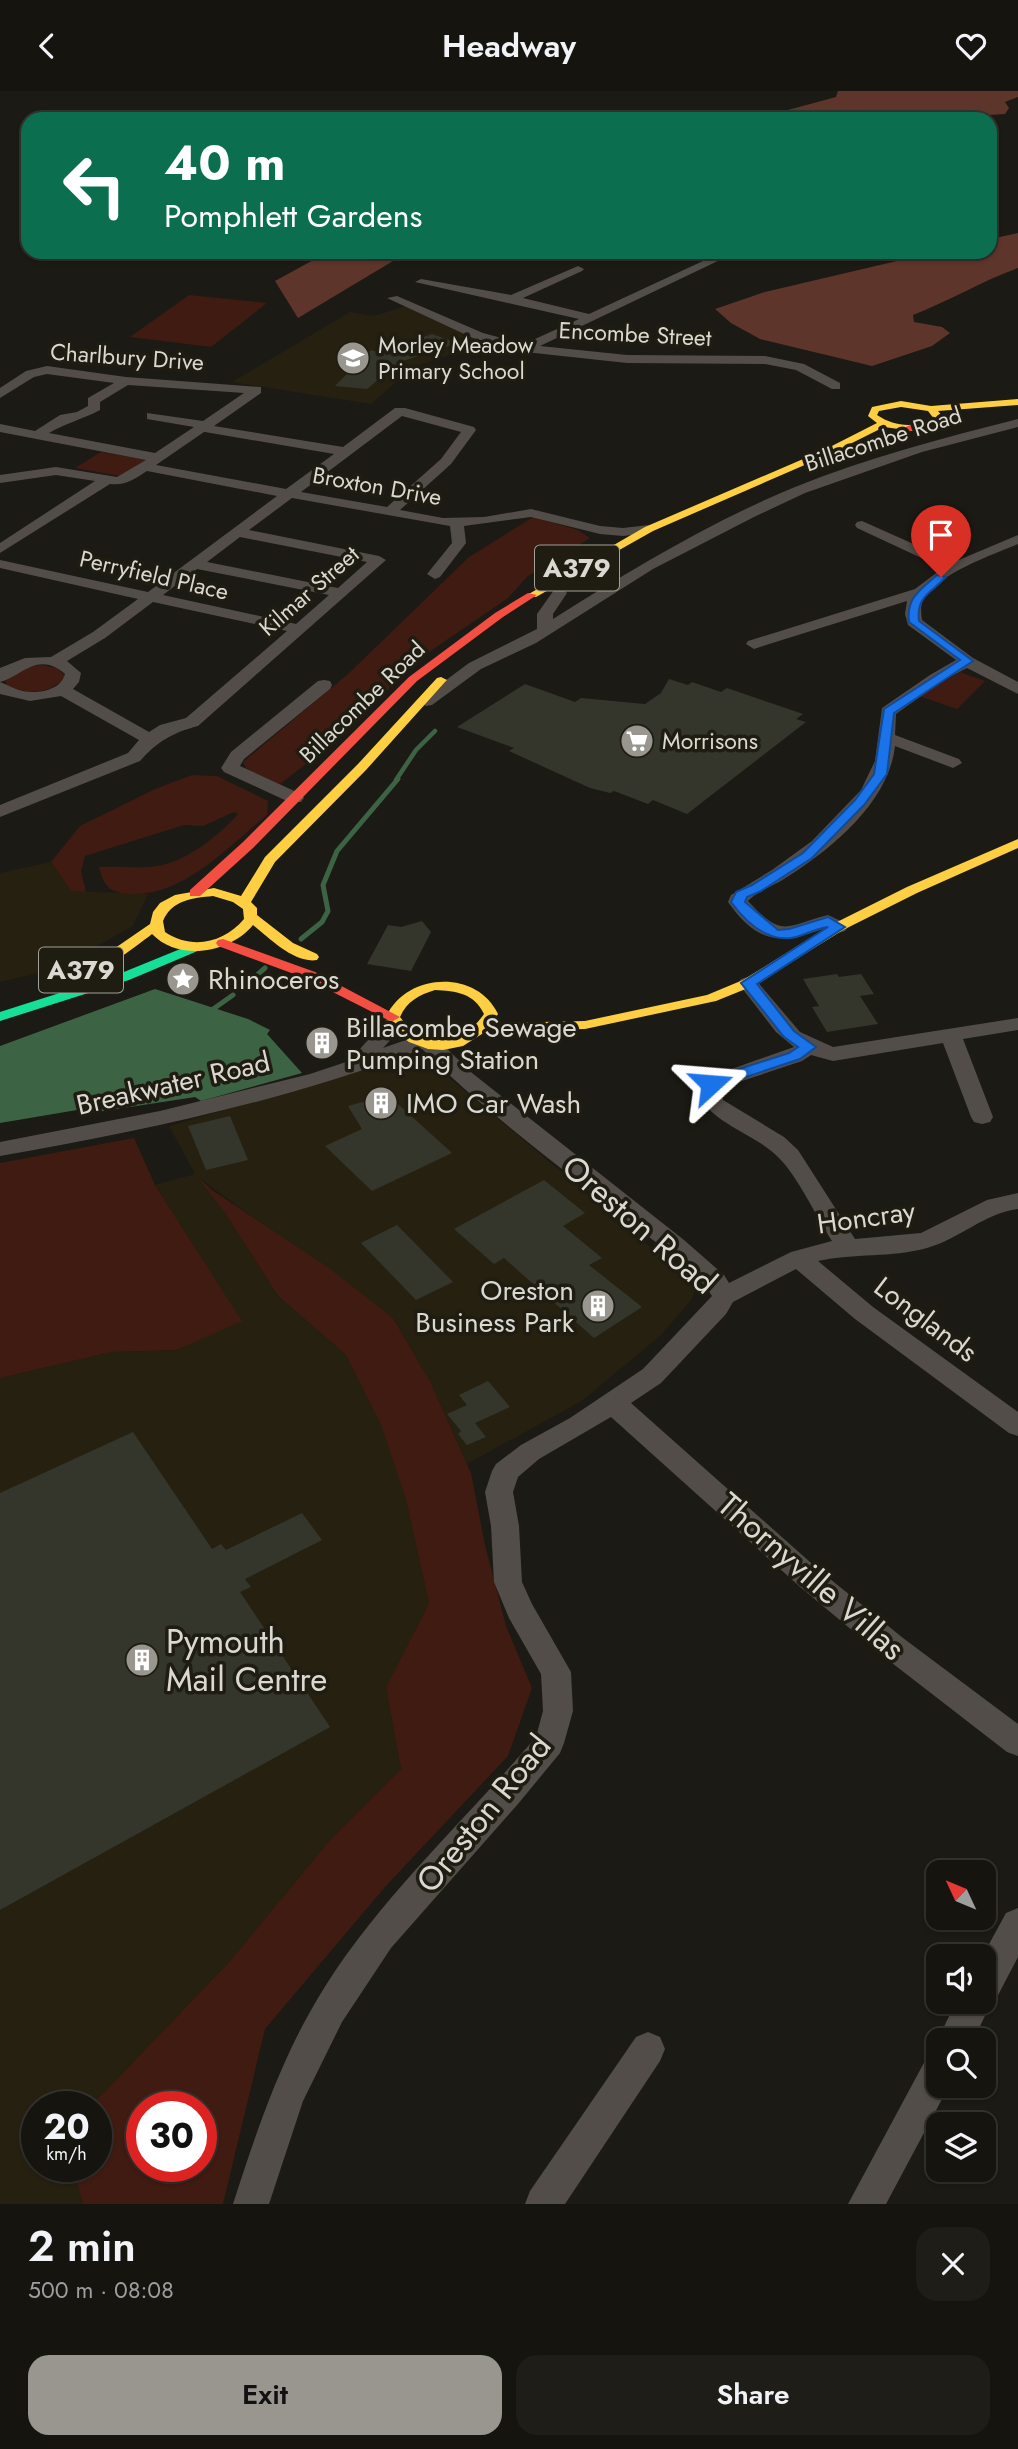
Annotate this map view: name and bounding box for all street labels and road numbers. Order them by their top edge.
street label: Encombe Street [558,313,713,355]
street label: Charlbury Drive [49,335,205,379]
street label: Billacombe Road [800,398,966,480]
street label: Broxton Drive [310,458,444,514]
street label: Kilmar Street [251,538,367,644]
street label: Perryfield Place [76,541,232,609]
road number: A379 [535,545,619,590]
street label: Billacombe Road [291,633,433,771]
road number: A379 [39,947,123,993]
street label: Breakwater Road [72,1041,274,1126]
street label: Oreston Road [552,1144,727,1305]
street label: Honcray [814,1190,918,1245]
street label: Longlands [865,1267,986,1372]
street label: Thornyville Villas [708,1482,916,1671]
street label: Oreston Road [405,1724,562,1903]

